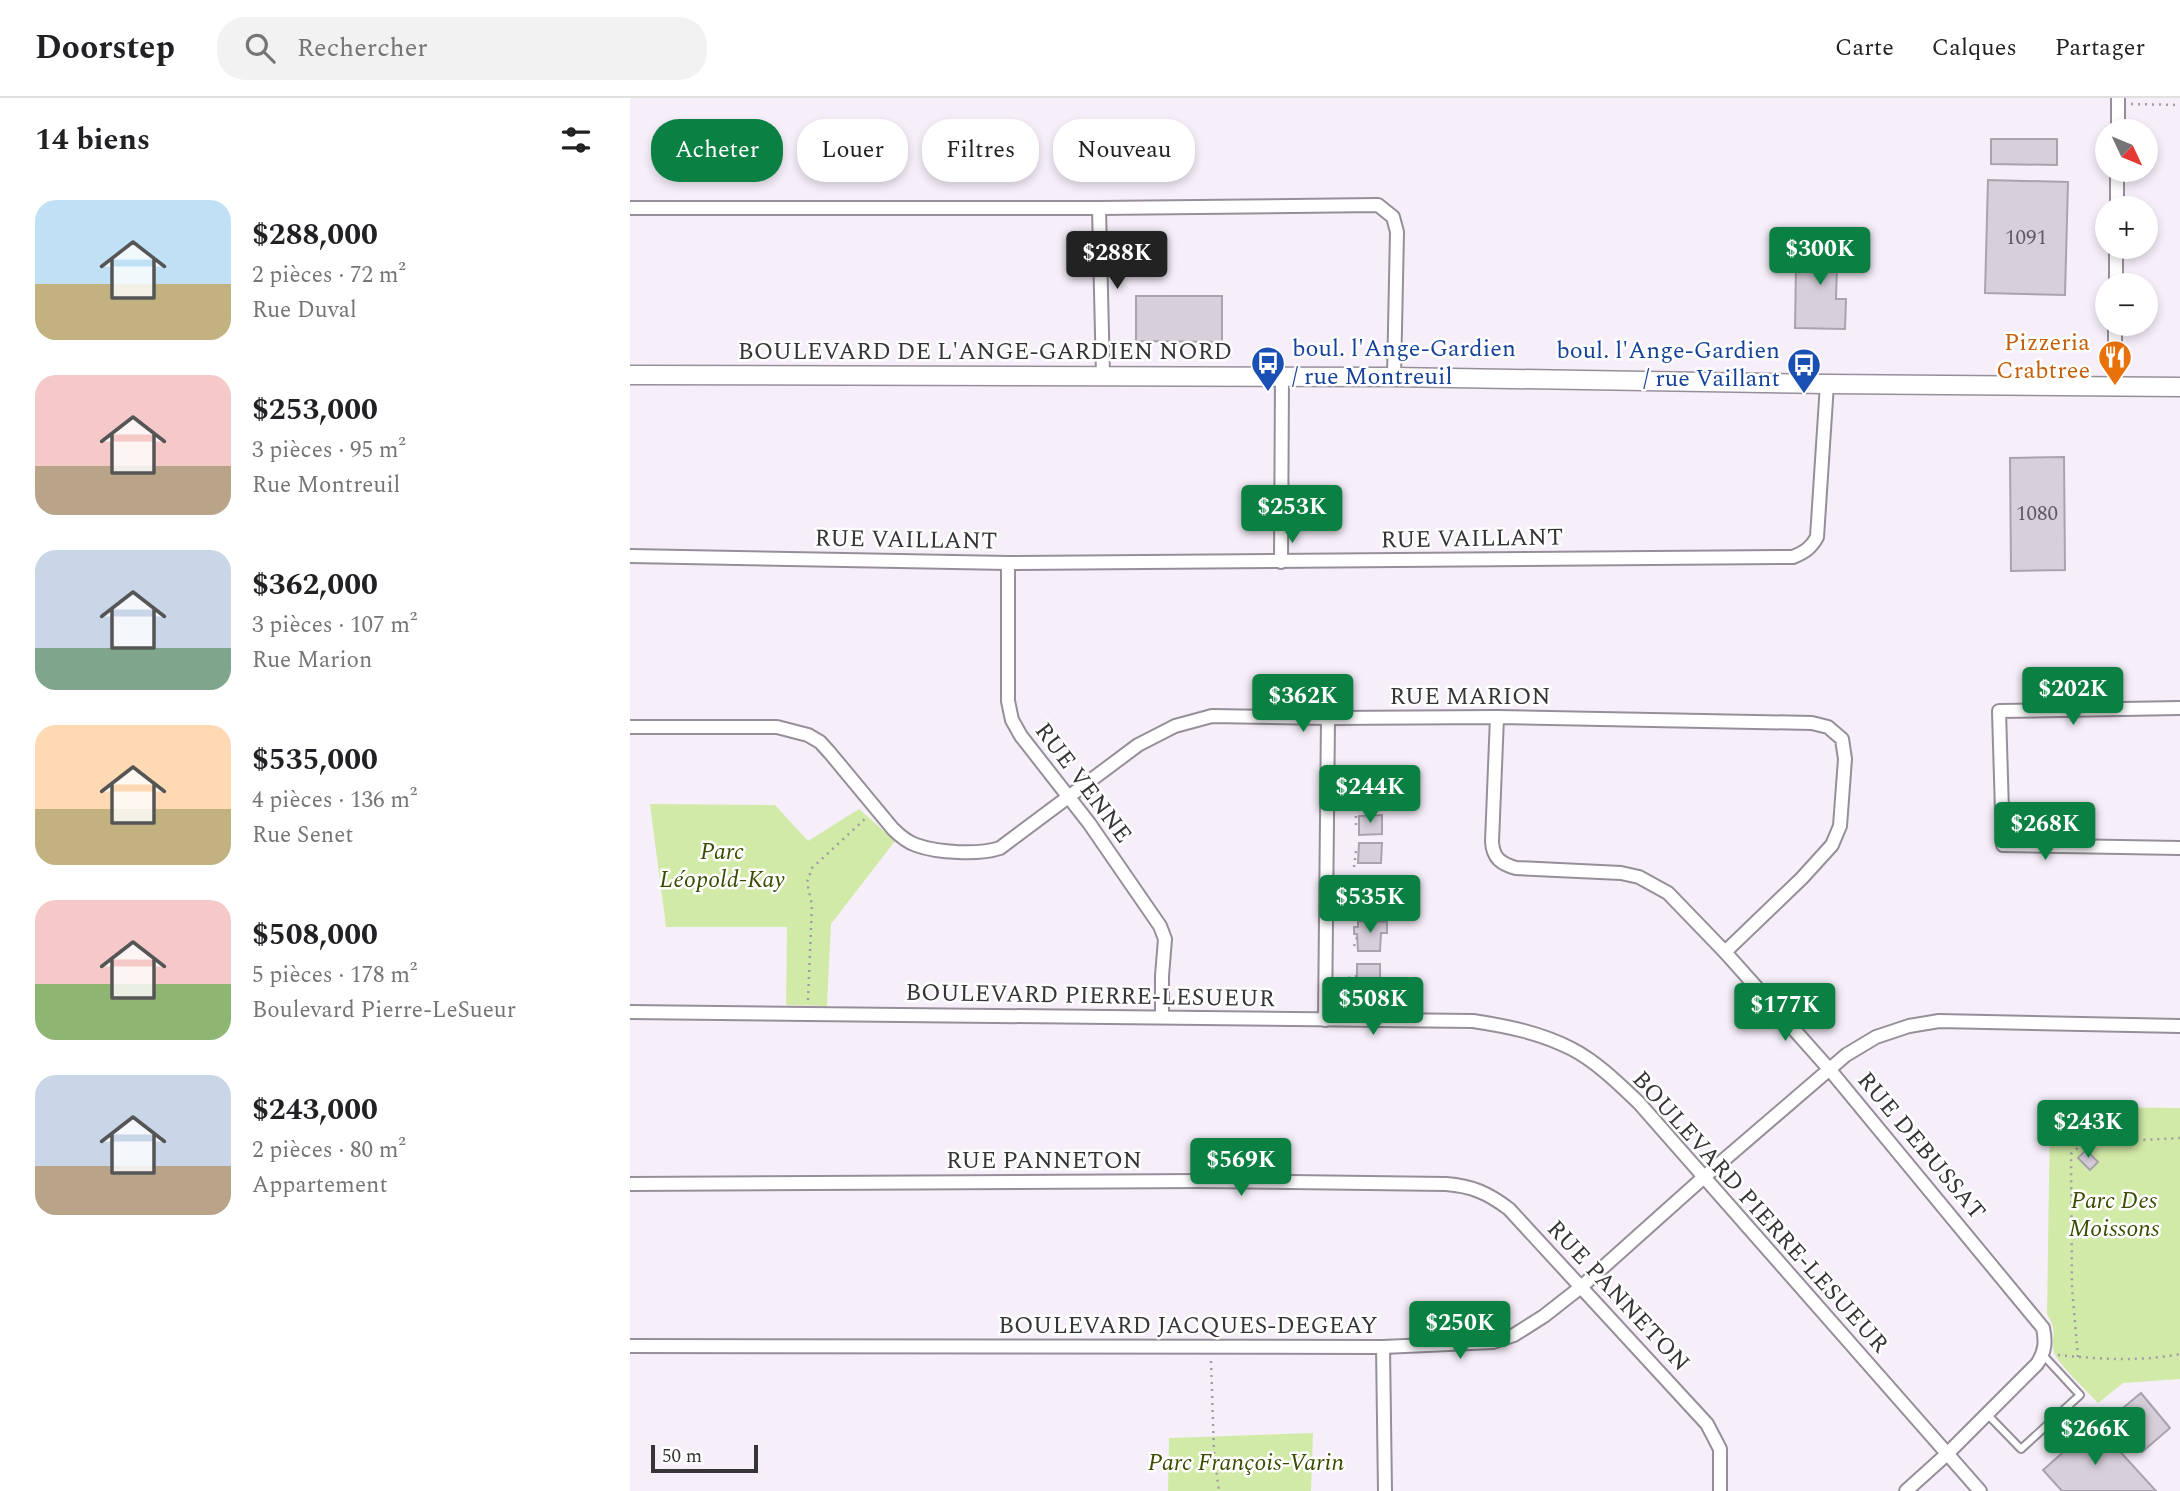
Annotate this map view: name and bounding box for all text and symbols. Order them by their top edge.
search box [217,17,707,80]
text: Doorstep [35,23,175,73]
text: Rechercher [297,28,428,68]
icon: search [241,29,279,67]
text: Carte [1835,30,1894,66]
text: Calques [1932,30,2017,66]
text: Partager [2055,30,2145,66]
text: 14 biens [35,117,150,163]
chip: Acheter [651,119,783,182]
chip: Louer [797,119,908,182]
chip: Filtres [922,119,1039,182]
chip: Nouveau [1053,119,1195,182]
north arrow [2095,119,2158,182]
map controls [2095,119,2158,336]
icon: filters [557,121,595,159]
button: + [2095,196,2158,259]
text: $288,000 [252,212,378,258]
house number: 1091 [2005,222,2047,254]
icon: home [91,228,175,312]
pin: $300K [1771,228,1869,287]
pin: $288K [1068,232,1166,291]
text: $300K [1785,232,1855,267]
text: $288K [1082,236,1152,271]
text: 2 pièces · 72 m² [252,258,406,293]
button: − [2095,273,2158,336]
text: Rue Duval [252,293,357,328]
place label: Pizzeria Crabtree [1996,325,2090,389]
place label: boul. l'Ange-Gardien / rue Montreuil [1292,331,1516,395]
place label: boul. l'Ange-Gardien / rue Vaillant [1556,333,1780,397]
street label: BOULEVARD DE L'ANGE-GARDIEN NORD [738,334,1232,370]
restaurant icon: Pizzeria Crabtree [2096,338,2134,387]
bus stop icon: boul. l'Ange-Gardien / rue Montreuil [1249,344,1287,393]
bus stop icon: boul. l'Ange-Gardien / rue Vaillant [1785,346,1823,395]
text: $253,000 [252,387,378,433]
icon: home [91,403,175,487]
text: 3 pièces · 95 m² [252,433,406,468]
text: Rue Montreuil [252,468,400,503]
pin: $253K [1243,486,1341,545]
text: $253K [1257,490,1327,525]
house number: 1080 [2016,498,2058,530]
street label: RUE VAILLANT [1380,519,1564,559]
street label: RUE VAILLANT [814,520,998,560]
text: $362,000 [252,562,378,608]
icon: home [91,578,175,662]
text: 3 pièces · 107 m² [252,608,417,643]
text: Rue Marion [252,643,372,678]
pin: $202K [2024,668,2122,727]
text: $202K [2038,672,2108,707]
pin: $362K [1254,674,1352,734]
text: $362K [1268,679,1338,714]
street label: RUE MARION [1389,679,1551,715]
street label: RUE VENNE [1025,715,1141,851]
text: $535,000 [252,737,378,783]
icon: home [91,753,175,837]
pin: $244K [1321,766,1419,825]
text: $244K [1335,770,1405,805]
text: 4 pièces · 136 m² [252,783,417,818]
pin: $268K [1996,802,2094,862]
text: $268K [2010,807,2080,842]
text: Rue Senet [252,818,353,853]
park label: Parc Léopold-Kay [659,834,785,898]
pin: $535K [1321,876,1419,935]
text: $535K [1335,880,1405,915]
text: $508,000 [252,912,378,958]
icon: home [91,928,175,1012]
text: 5 pièces · 178 m² [252,958,417,993]
street label: BOULEVARD PIERRE-LESUEUR [905,975,1275,1017]
pin: $508K [1324,978,1422,1037]
text: $508K [1338,982,1408,1017]
pin: $177K [1736,984,1834,1043]
text: $177K [1750,988,1820,1023]
text: Boulevard Pierre-LeSueur [252,993,516,1028]
street label: BOULEVARD PIERRE-LESUEUR [1623,1063,1897,1361]
street label: RUE DEBUSSAT [1848,1064,1994,1228]
text: $243,000 [252,1087,378,1133]
pin: $243K [2039,1100,2137,1160]
icon: home [91,1103,175,1187]
text: $243K [2053,1105,2123,1140]
text: 2 pièces · 80 m² [252,1133,406,1168]
pin: $569K [1192,1138,1290,1198]
street label: RUE PANNETON [946,1143,1142,1179]
text: $569K [1206,1143,1276,1178]
text: Appartement [252,1168,388,1203]
park label: Parc Des Moissons [2068,1183,2160,1247]
street label: RUE PANNETON [1538,1212,1698,1380]
pin: $250K [1411,1302,1509,1361]
text: $250K [1425,1306,1495,1341]
street label: BOULEVARD JACQUES-DEGEAY [998,1308,1378,1344]
pin: $266K [2046,1408,2144,1467]
text: $266K [2060,1412,2130,1447]
scale bar [651,1442,758,1474]
text: 50 m [662,1442,702,1471]
park label: Parc François-Varin [1148,1445,1344,1481]

